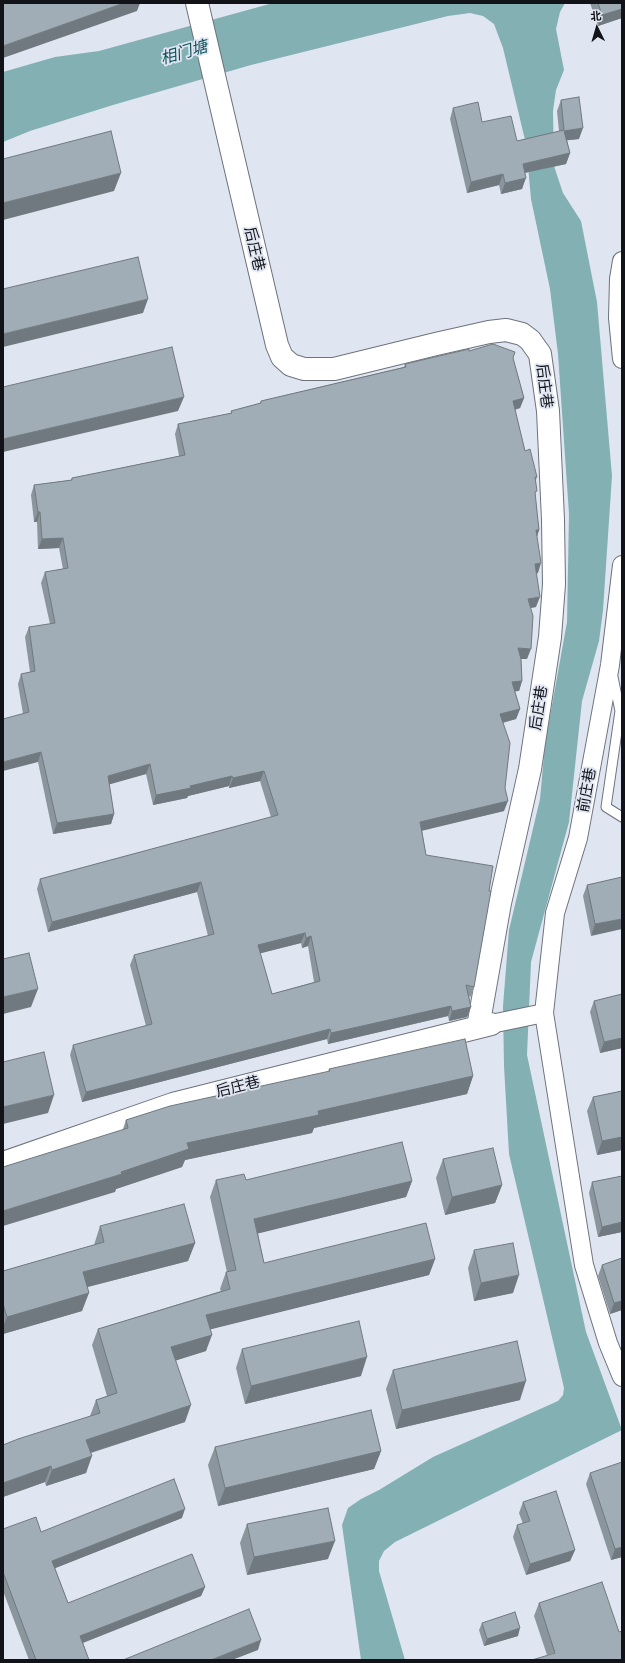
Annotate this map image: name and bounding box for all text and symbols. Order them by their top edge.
north arrow [577,8,617,48]
text: 北 [590,9,602,23]
water label: 相门塘 [158,37,210,69]
street label: 后庄巷 [240,225,268,273]
street label: 后庄巷 [532,363,556,409]
street label: 后庄巷 [527,684,551,732]
street label: 前庄巷 [574,766,600,814]
street label: 后庄巷 [214,1073,262,1101]

